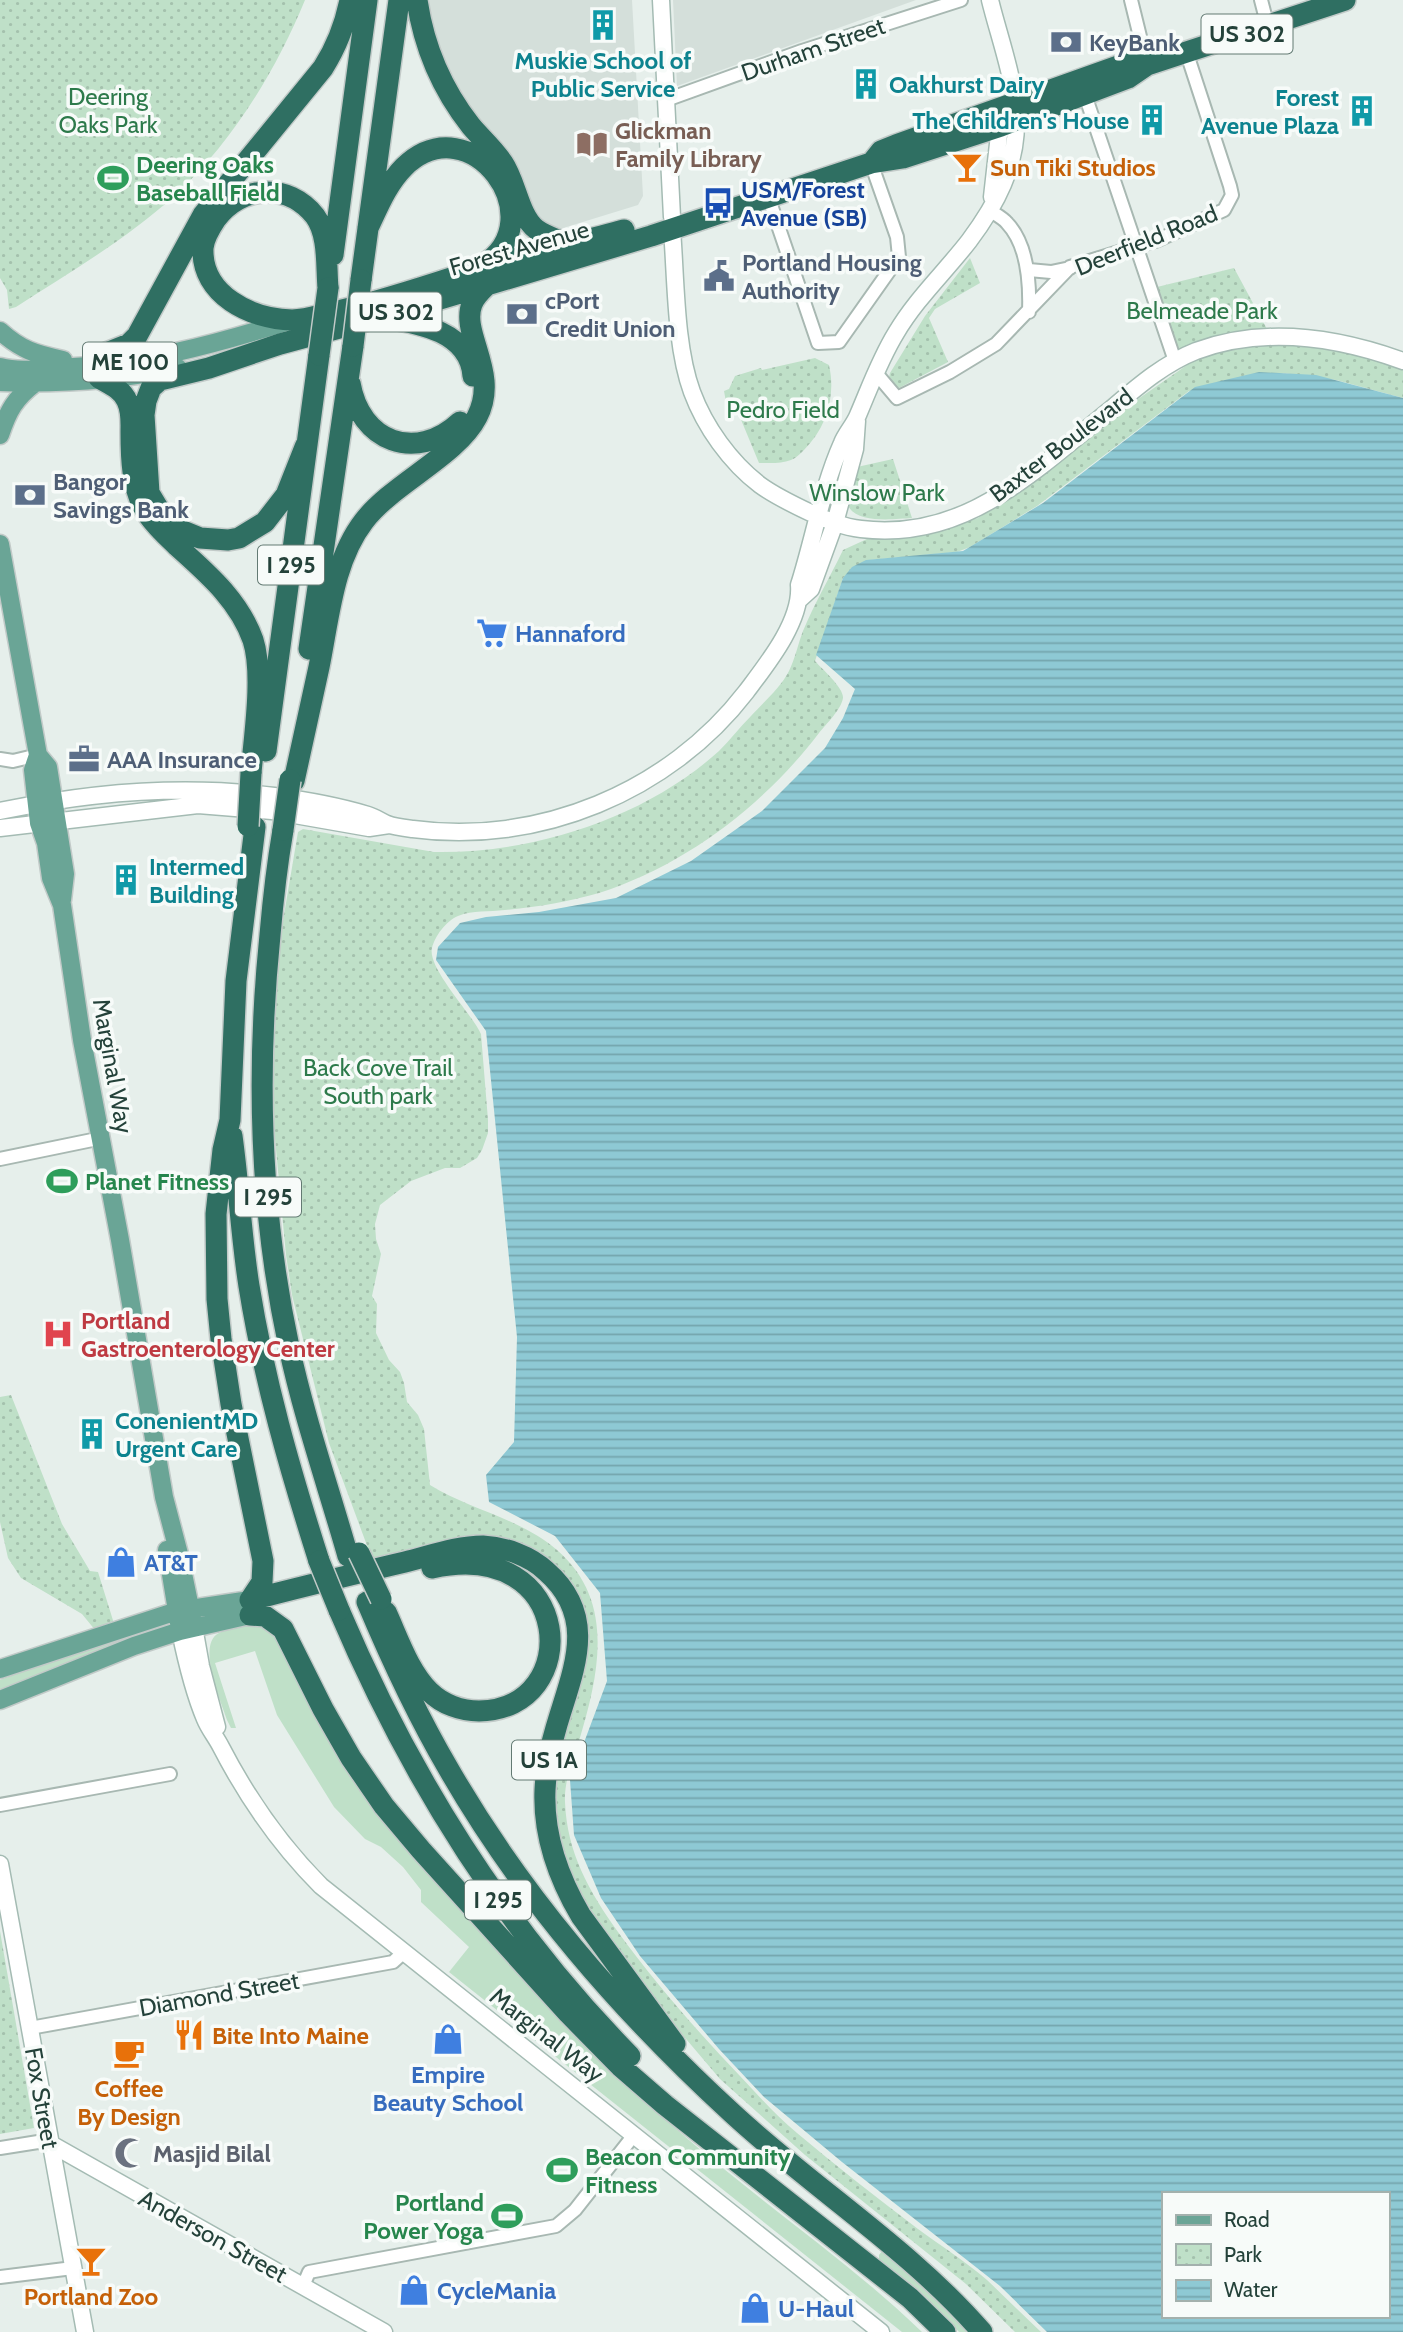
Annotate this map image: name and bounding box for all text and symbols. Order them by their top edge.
building icon: Muskie School of Public Service [586,8,620,42]
street label: Durham Street [737,11,889,87]
road number: US 302 [1202,14,1292,54]
bank icon: KeyBank [1049,25,1083,59]
place label: KeyBank [1089,28,1180,57]
place label: Muskie School of Public Service [514,46,692,103]
building icon: Oakhurst Dairy [849,67,883,101]
place label: Oakhurst Dairy [889,70,1044,99]
park label: Deering Oaks Park [58,82,158,139]
place label: Forest Avenue Plaza [1201,83,1339,140]
building icon: Forest Avenue Plaza [1345,94,1379,128]
building icon: The Children's House [1135,103,1169,137]
place label: The Children's House [912,106,1129,135]
place label: Glickman Family Library [615,116,762,173]
library icon: Glickman Family Library [575,127,609,161]
place label: Deering Oaks Baseball Field [136,150,280,207]
bar icon: Sun Tiki Studios [950,150,984,184]
place label: Sun Tiki Studios [990,153,1156,182]
sports icon: Deering Oaks Baseball Field [96,161,130,195]
place label: USM/Forest Avenue (SB) [741,175,867,232]
bus stop icon: USM/Forest Avenue (SB) [701,186,735,220]
street label: Deerfield Road [1071,198,1221,282]
street label: Forest Avenue [446,214,592,282]
place label: Portland Housing Authority [742,248,922,305]
public building icon: Portland Housing Authority [702,259,736,293]
place label: cPort Credit Union [545,286,676,343]
road number: US 302 [350,292,442,332]
park label: Belmeade Park [1126,296,1278,325]
bank icon: cPort Credit Union [505,297,539,331]
road number: ME 100 [83,342,177,382]
street label: Baxter Boulevard [984,382,1138,508]
park label: Pedro Field [726,395,840,424]
place label: Bangor Savings Bank [53,467,189,524]
bank icon: Bangor Savings Bank [13,478,47,512]
park label: Winslow Park [809,478,945,507]
road number: I 295 [258,545,324,584]
supermarket icon: Hannaford [475,616,509,650]
place label: Hannaford [515,619,626,648]
office icon: AAA Insurance [67,742,101,776]
place label: AAA Insurance [107,745,257,774]
place label: Intermed Building [149,852,244,909]
building icon: Intermed Building [109,863,143,897]
street label: Marginal Way [87,996,139,1136]
park label: Back Cove Trail South park [303,1053,453,1110]
sports icon: Planet Fitness [45,1164,79,1198]
place label: Planet Fitness [85,1167,229,1196]
road number: I 295 [235,1178,301,1216]
place label: Portland Gastroenterology Center [81,1306,335,1363]
hospital icon: Portland Gastroenterology Center [41,1317,75,1351]
place label: ConenientMD Urgent Care [115,1406,258,1463]
building icon: ConenientMD Urgent Care [75,1417,109,1451]
shop icon: AT&T [104,1545,138,1579]
place label: AT&T [144,1548,198,1577]
road number: US 1A [512,1740,586,1779]
road number: I 295 [465,1881,531,1920]
street label: Diamond Street [137,1966,301,2022]
street label: Marginal Way [484,1981,610,2089]
restaurant icon: Bite Into Maine [172,2018,206,2052]
place label: Bite Into Maine [212,2021,369,2050]
shop icon: Empire Beauty School [431,2022,465,2056]
cafe icon: Coffee By Design [112,2036,146,2070]
street label: Fox Street [19,2045,65,2151]
place label: Empire Beauty School [373,2060,523,2117]
place label: Coffee By Design [77,2074,181,2131]
mosque icon: Masjid Bilal [113,2136,147,2170]
place label: Masjid Bilal [153,2139,271,2168]
place label: Beacon Community Fitness [585,2142,791,2199]
sports icon: Beacon Community Fitness [545,2153,579,2187]
street label: Anderson Street [134,2183,292,2289]
place label: Portland Power Yoga [363,2188,484,2245]
legend [1162,2192,1389,2318]
sports icon: Portland Power Yoga [490,2199,524,2233]
text: Road [1224,2207,1270,2232]
text: Park [1224,2242,1262,2267]
bar icon: Portland Zoo [74,2244,108,2278]
shop icon: CycleMania [397,2273,431,2307]
place label: CycleMania [437,2276,556,2305]
text: Water [1224,2277,1278,2302]
place label: Portland Zoo [24,2282,159,2311]
shop icon: U-Haul [738,2291,772,2325]
place label: U-Haul [778,2294,854,2323]

